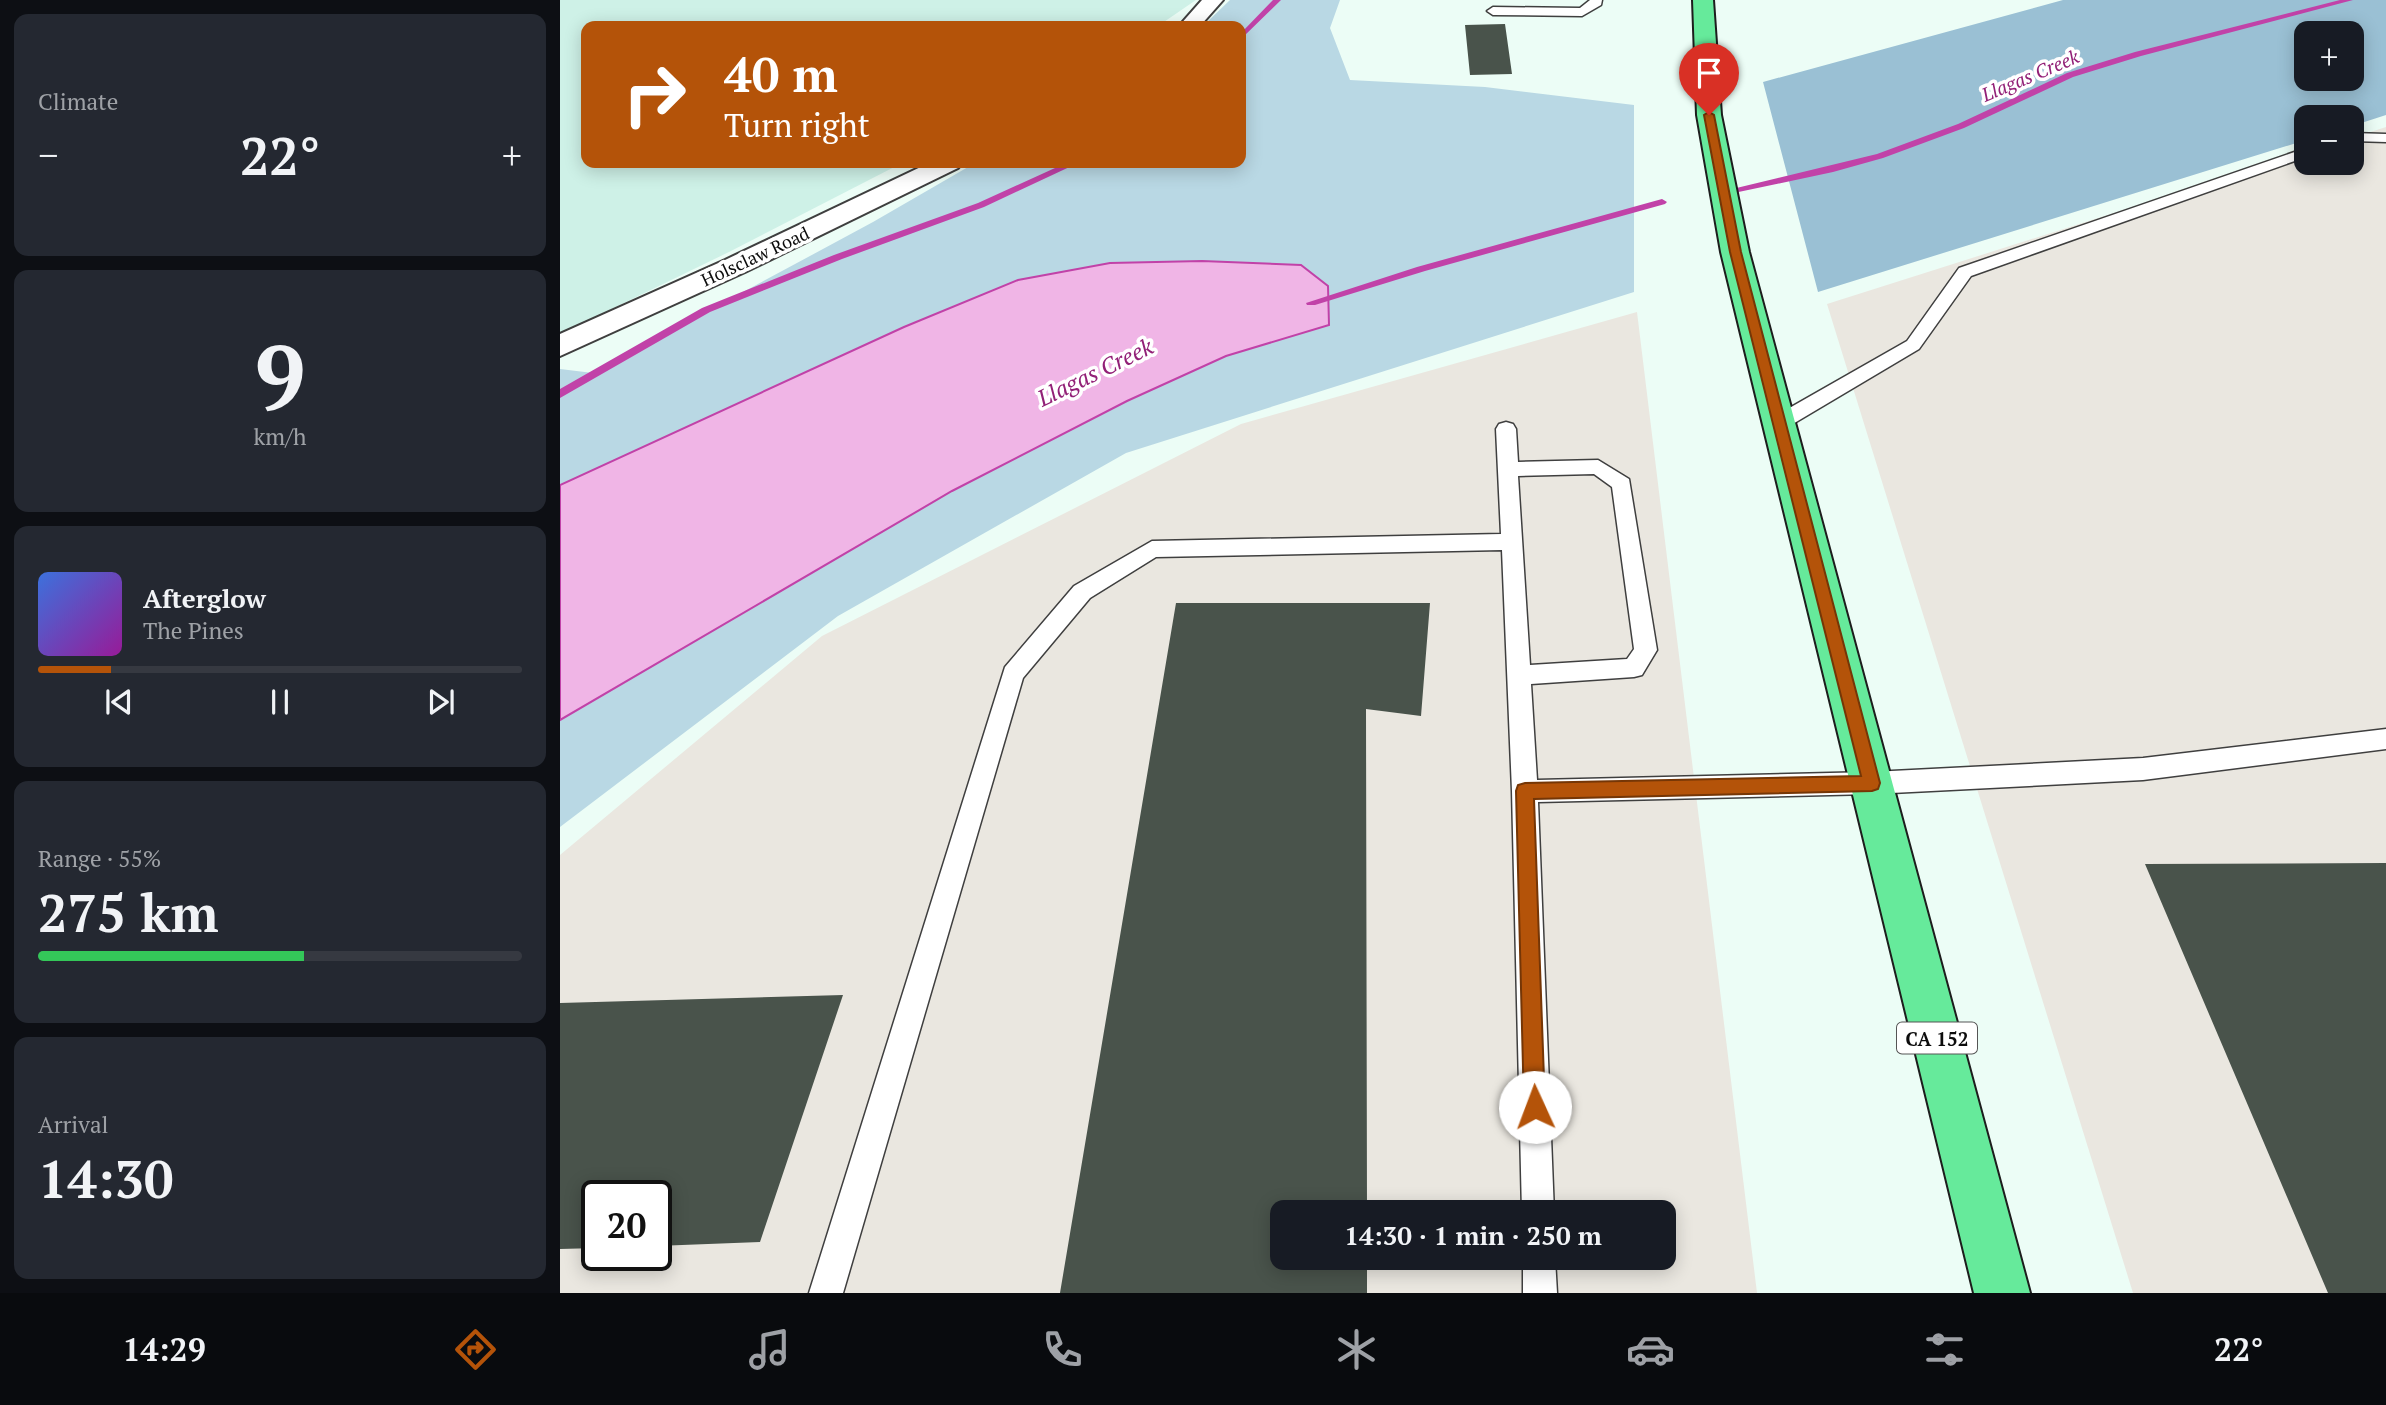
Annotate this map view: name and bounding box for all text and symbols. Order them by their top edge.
map controls [2294,21,2364,175]
button: + [2294,21,2364,91]
text: 40 m [724,41,838,106]
pin [1679,43,1739,115]
water label: Llagas Creek [1977,43,2083,107]
icon: right [609,49,700,140]
icon: arrive [1690,54,1728,92]
text: Climate [38,86,118,117]
text: Turn right [724,104,870,146]
button: − [2294,105,2364,175]
text: 22° [240,121,320,190]
text: − [38,130,58,180]
text: + [502,130,522,180]
street label: Holsclaw Road [697,220,813,292]
text: 9 [254,315,306,436]
water label: Llagas Creek [1031,330,1159,414]
text: km/h [253,421,307,452]
text: Afterglow [143,581,266,615]
text: The Pines [143,615,244,646]
icon: previous [100,683,138,721]
icon: pause [261,683,299,721]
icon: next [422,683,460,721]
text: Range · 55% [38,843,161,874]
text: 275 km [38,878,219,947]
road number: CA 152 [1897,1022,1977,1054]
position arrow [1498,1070,1572,1144]
text: Arrival [38,1109,109,1140]
text: 14:30 [38,1144,173,1213]
speed limit sign: 20 [581,1180,672,1271]
text: 14:30 · 1 min · 250 m [1344,1218,1602,1252]
icon: directions [451,1325,500,1374]
icon: music [745,1325,794,1374]
icon: phone [1038,1325,1087,1374]
icon: climate [1332,1325,1381,1374]
icon: car [1626,1325,1675,1374]
icon: filters [1920,1325,1969,1374]
text: 14:29 [122,1328,206,1370]
text: 22° [2214,1328,2263,1370]

